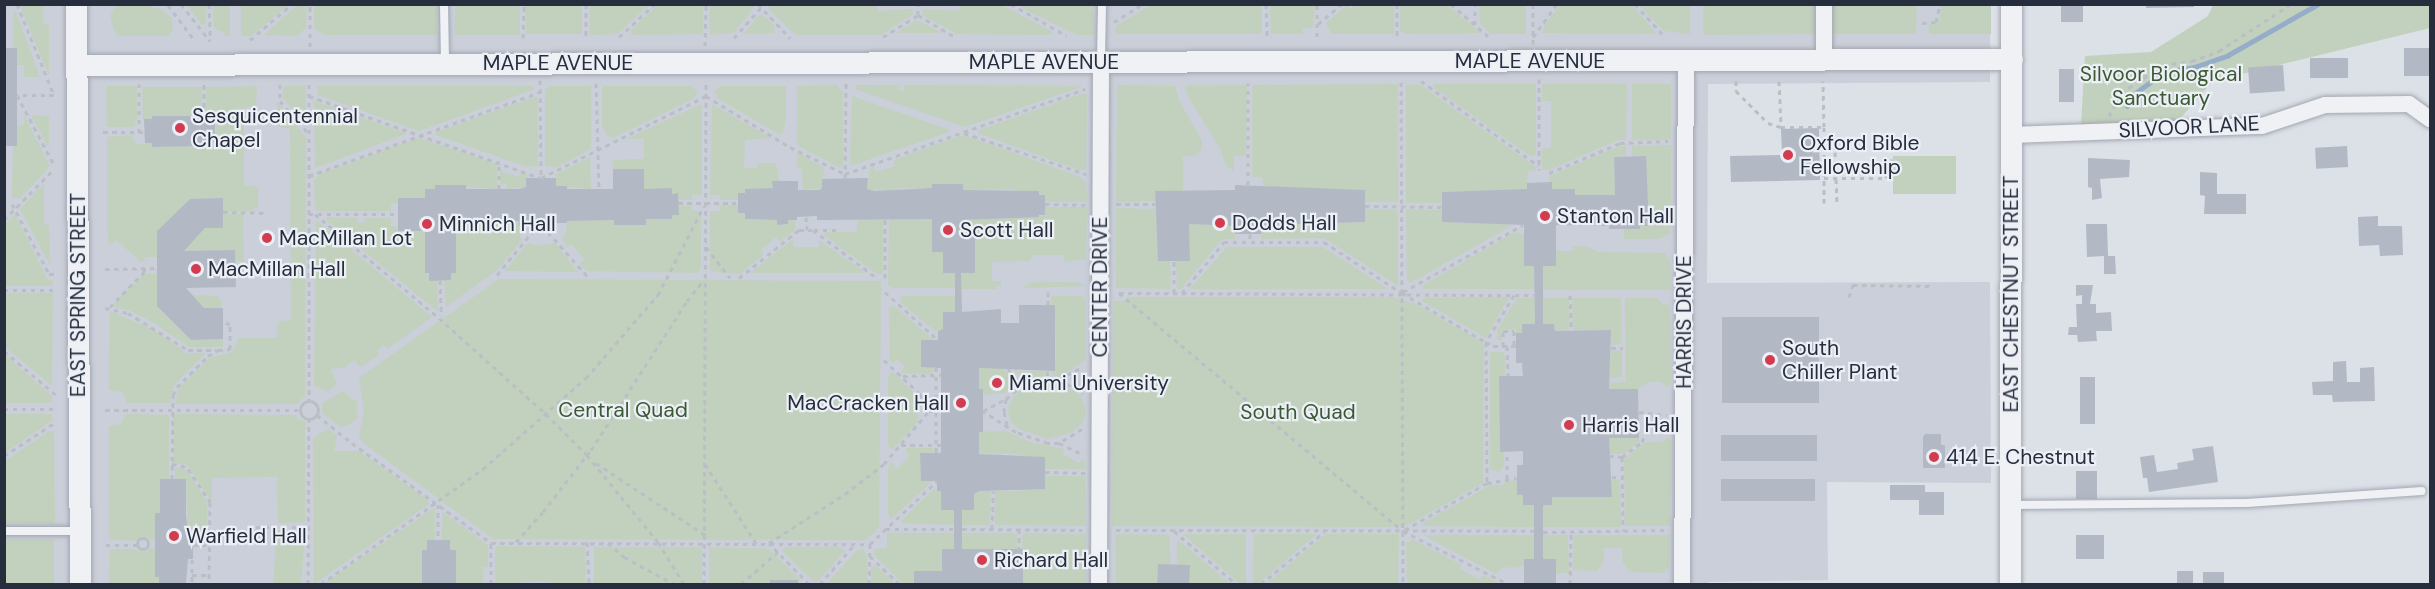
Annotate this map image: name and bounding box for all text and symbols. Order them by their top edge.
street label: MAPLE AVENUE [1455,48,1605,74]
street label: MAPLE AVENUE [969,49,1119,75]
street label: MAPLE AVENUE [483,50,633,76]
park label: Silvoor Biological Sanctuary [2080,61,2242,111]
place label: Sesquicentennial Chapel [192,103,358,153]
street label: SILVOOR LANE [2118,111,2260,143]
marker: Sesquicentennial Chapel [173,121,187,135]
place label: Oxford Bible Fellowship [1800,130,1919,180]
marker: Oxford Bible Fellowship [1781,148,1795,162]
street label: EAST CHESTNUT STREET [1998,175,2024,413]
street label: EAST SPRING STREET [65,193,91,397]
place label: Stanton Hall [1557,203,1674,229]
marker: Stanton Hall [1538,209,1552,223]
place label: Dodds Hall [1232,210,1336,236]
place label: Minnich Hall [439,211,556,237]
marker: Dodds Hall [1213,216,1227,230]
marker: Minnich Hall [420,217,434,231]
place label: Scott Hall [960,217,1053,243]
street label: CENTER DRIVE [1087,217,1113,357]
marker: Scott Hall [941,223,955,237]
place label: MacMillan Lot [279,225,412,251]
marker: MacMillan Lot [260,231,274,245]
street label: HARRIS DRIVE [1671,255,1697,389]
place label: MacMillan Hall [208,256,345,282]
marker: MacMillan Hall [189,262,203,276]
place label: South Chiller Plant [1782,335,1897,385]
marker: South Chiller Plant [1763,353,1777,367]
place label: Miami University [1009,370,1169,396]
marker: Miami University [990,376,1004,390]
place label: MacCracken Hall [787,390,949,416]
marker: MacCracken Hall [954,396,968,410]
park label: Central Quad [558,397,688,423]
park label: South Quad [1240,399,1356,425]
place label: Harris Hall [1582,412,1680,438]
marker: Harris Hall [1560,416,1578,434]
place label: 414 E. Chestnut [1946,444,2095,470]
marker: 414 E. Chestnut [1927,450,1941,464]
place label: Warfield Hall [186,523,307,549]
marker: Warfield Hall [167,529,181,543]
place label: Richard Hall [994,547,1108,573]
marker: Richard Hall [975,553,989,567]

